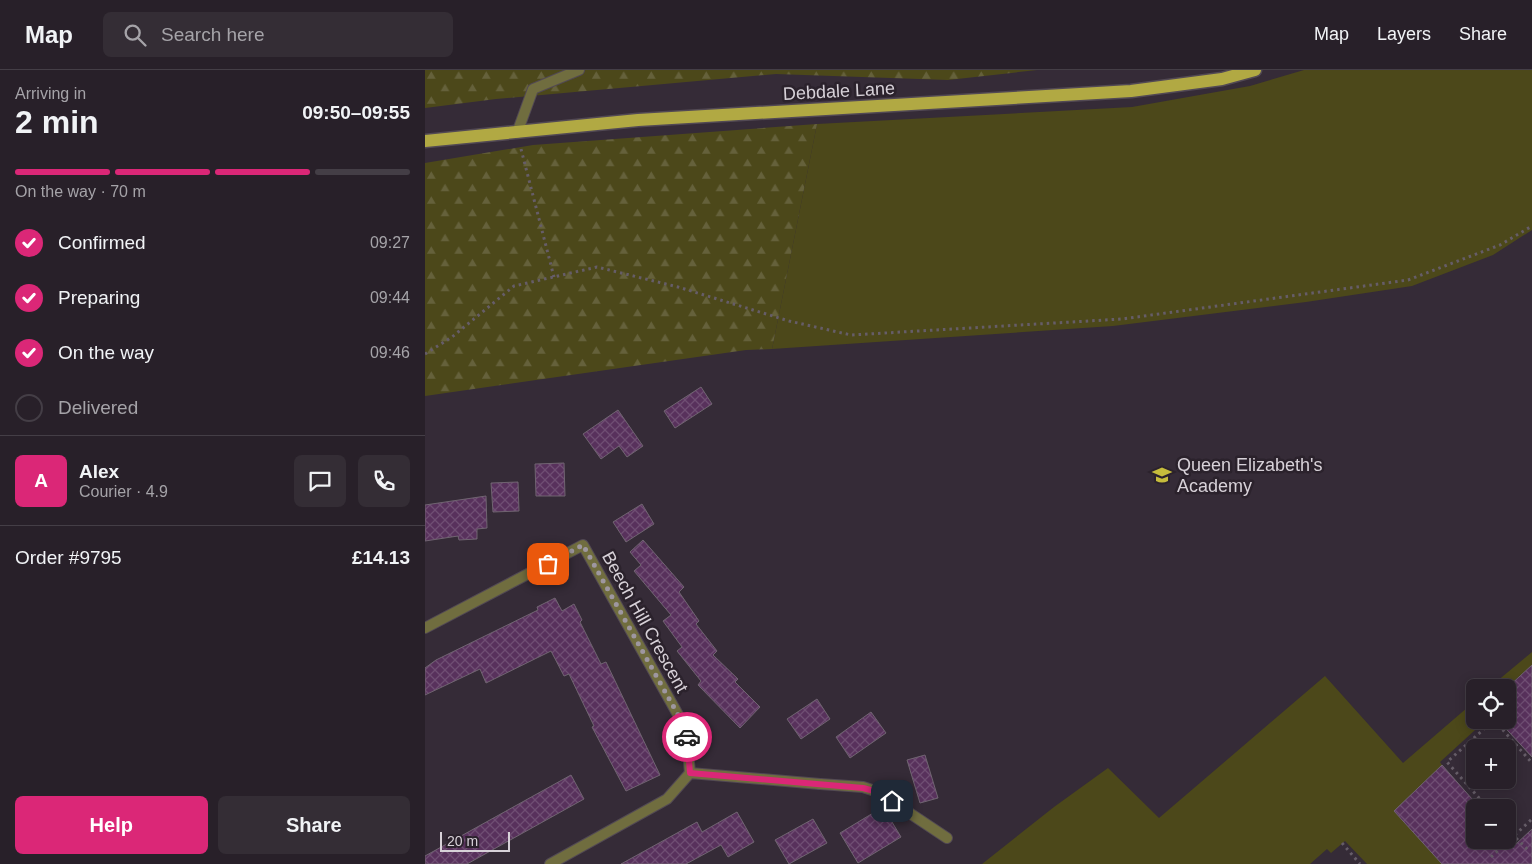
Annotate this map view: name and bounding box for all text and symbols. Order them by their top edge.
search box [103,12,453,57]
text: Map [25,21,73,48]
icon: search [121,21,149,49]
text: Search here [161,24,265,45]
text: Map [1314,24,1349,44]
text: Layers [1377,24,1431,44]
text: Share [1459,24,1507,44]
street label: Debdale Lane [782,78,896,104]
text: Arriving in [15,85,86,102]
text: 09:50–09:55 [302,102,410,123]
text: 2 min [15,104,99,140]
text: On the way · 70 m [15,183,146,200]
icon: check [15,229,43,257]
text: Confirmed [58,232,146,253]
text: 09:27 [370,234,410,251]
icon: check [15,284,43,312]
text: Preparing [58,287,140,308]
text: 09:44 [370,289,410,306]
icon: check [15,339,43,367]
text: On the way [58,342,154,363]
text: 09:46 [370,344,410,361]
text: Delivered [58,397,138,418]
button: chat [294,455,346,507]
button: phone [358,455,410,507]
place label: Queen Elizabeth's Academy [1177,455,1323,496]
text: Alex [79,461,119,482]
school or university icon: Queen Elizabeth's Academy [1151,464,1173,486]
text: A [34,470,48,491]
text: Courier · 4.9 [79,483,168,500]
pin [527,543,569,585]
text: Order #9795 [15,547,122,568]
text: £14.13 [352,547,410,568]
street label: Beech Hill Crescent [598,548,692,696]
icon: bag [534,550,562,578]
map controls [1466,679,1516,849]
button: locate [1466,679,1516,729]
courier [662,712,712,762]
icon: car [673,723,701,751]
button: + [1466,739,1516,789]
pin [871,780,913,822]
icon: home [878,787,906,815]
button: Help [15,796,208,854]
button: Share [218,796,410,854]
button: − [1466,799,1516,849]
scale bar [440,829,510,852]
text: 20 m [447,833,478,849]

